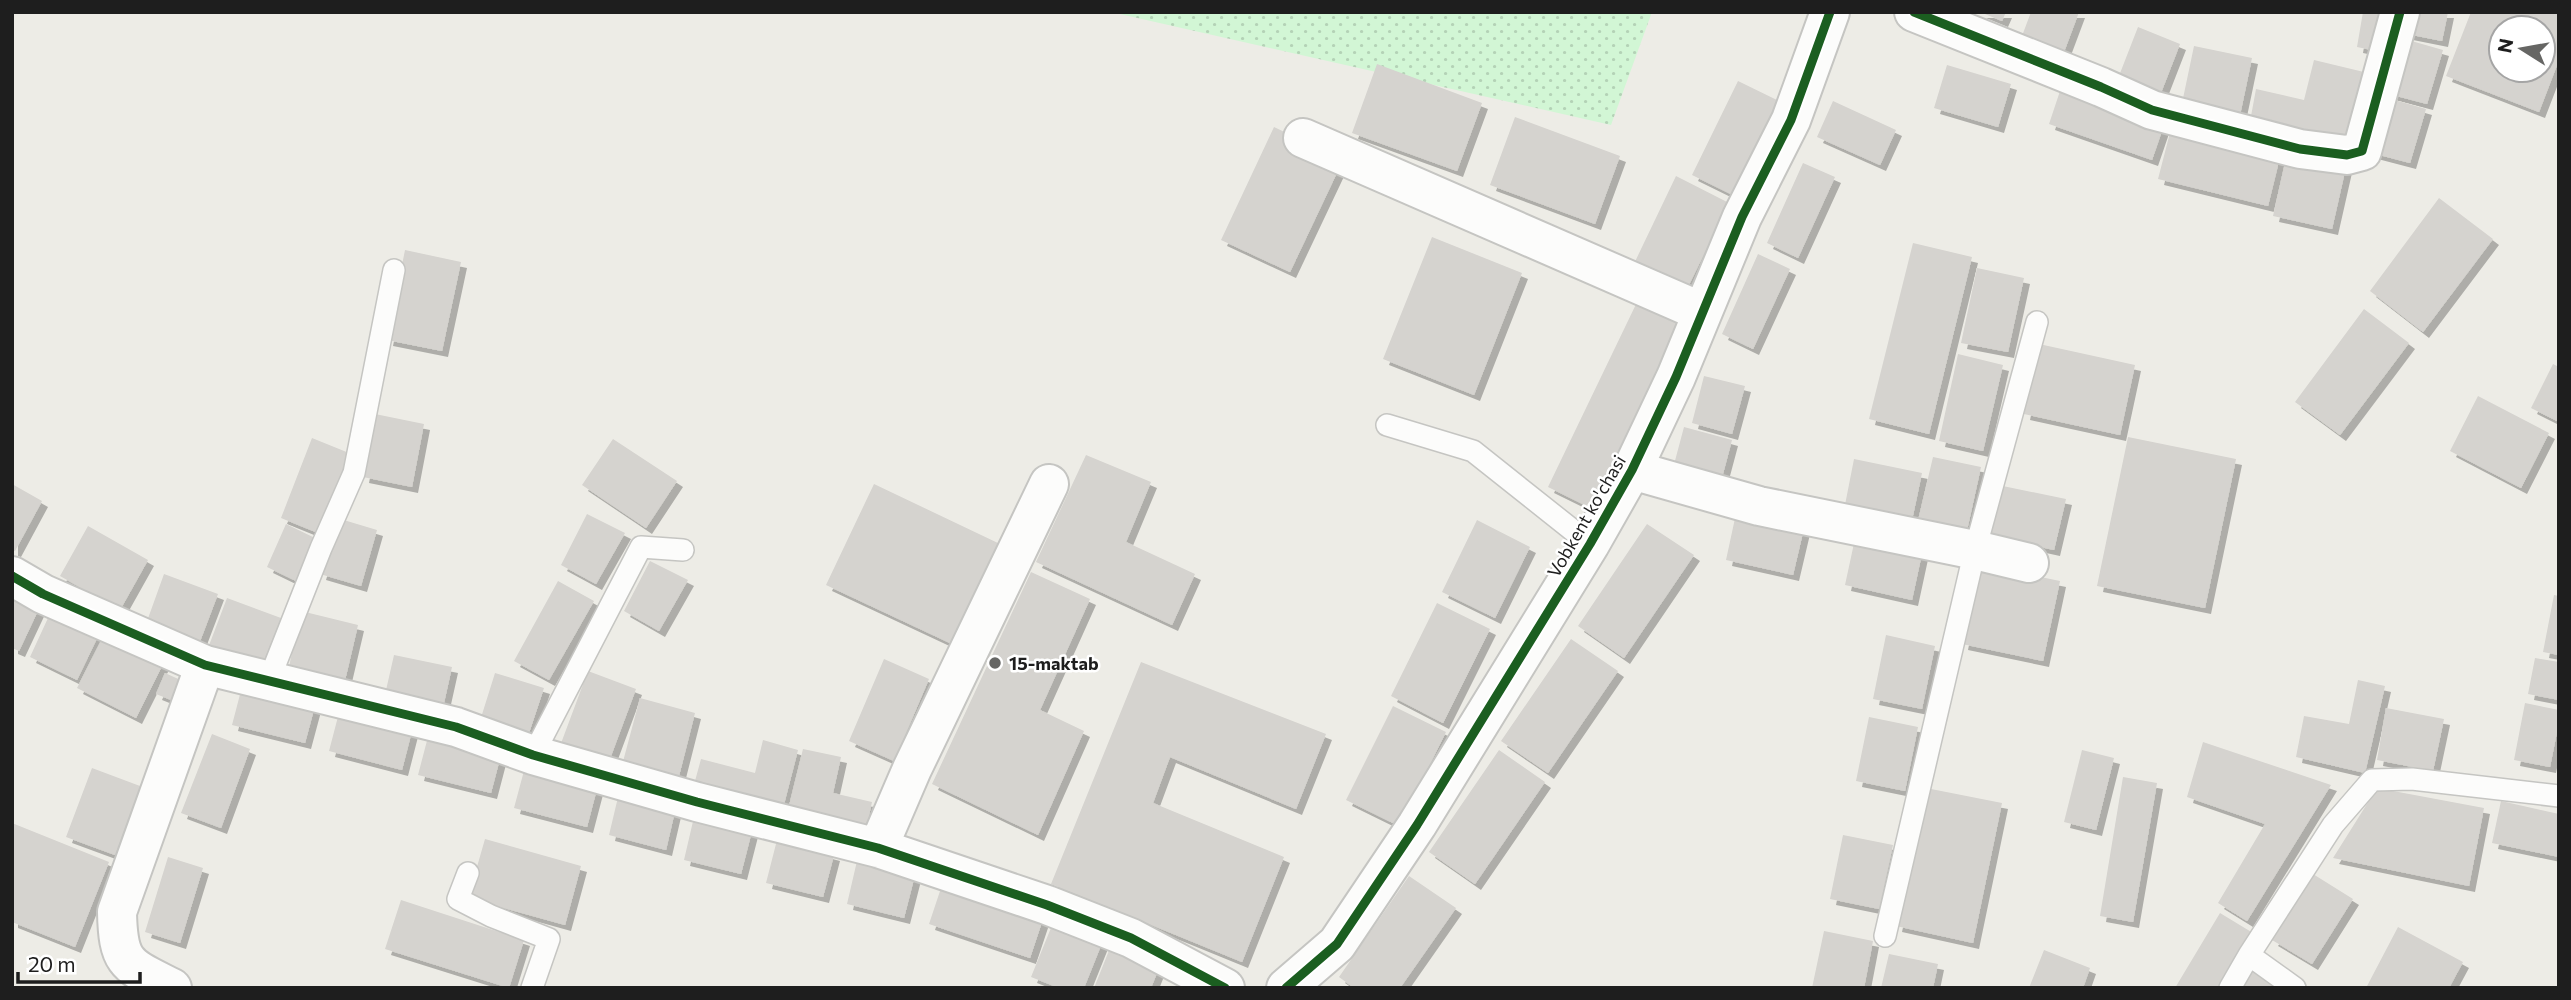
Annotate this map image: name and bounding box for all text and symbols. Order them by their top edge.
north arrow [2487,14,2557,84]
text: N [2492,36,2517,55]
street label: Vobkent ko'chasi [1542,451,1630,581]
place label: 15-maktab [1009,652,1099,674]
marker: 15-maktab [987,655,1003,671]
scale bar [18,940,140,984]
text: 20 m [28,951,76,976]

